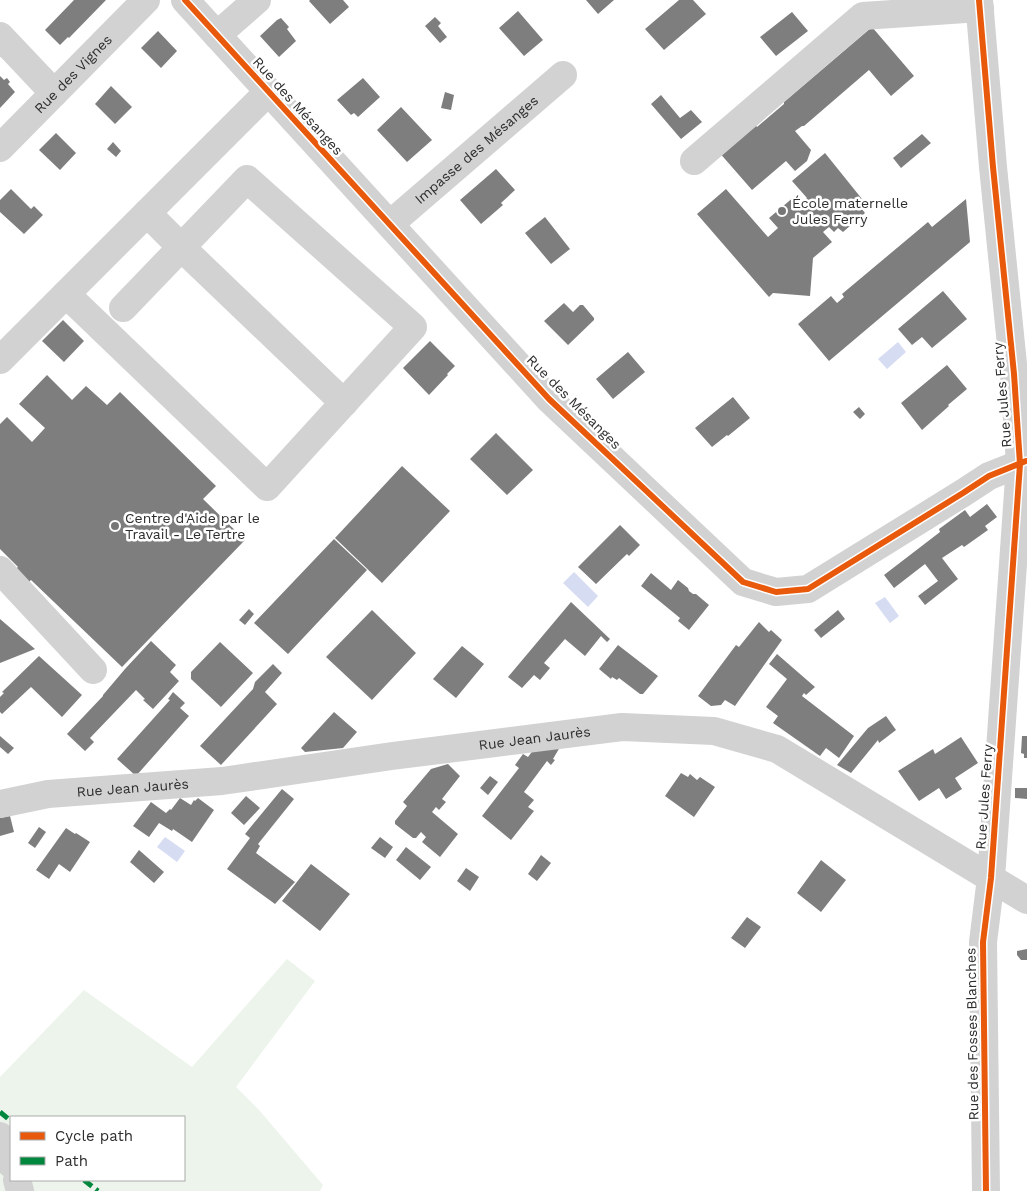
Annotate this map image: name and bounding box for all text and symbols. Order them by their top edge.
street label: Rue des Vignes [31,31,115,116]
street label: Rue des Mésanges [250,54,346,158]
street label: Impasse des Mésanges [411,92,541,207]
place label: École maternelle Jules Ferry [792,195,908,227]
marker: École maternelle Jules Ferry [776,205,788,217]
street label: Rue Jules Ferry [989,341,1015,448]
street label: Rue des Mésanges [524,352,624,452]
place label: Centre d'Aide par le Travail - Le Tertre [125,510,260,542]
marker: Centre d'Aide par le Travail - Le Tertre [109,520,121,532]
street label: Rue Jean Jaurès [478,723,591,753]
street label: Rue Jules Ferry [972,743,996,850]
street label: Rue Jean Jaurès [76,776,189,800]
street label: Rue des Fosses Blanches [962,947,982,1121]
legend [10,1116,185,1181]
text: Cycle path [55,1127,133,1145]
text: Path [55,1152,88,1170]

